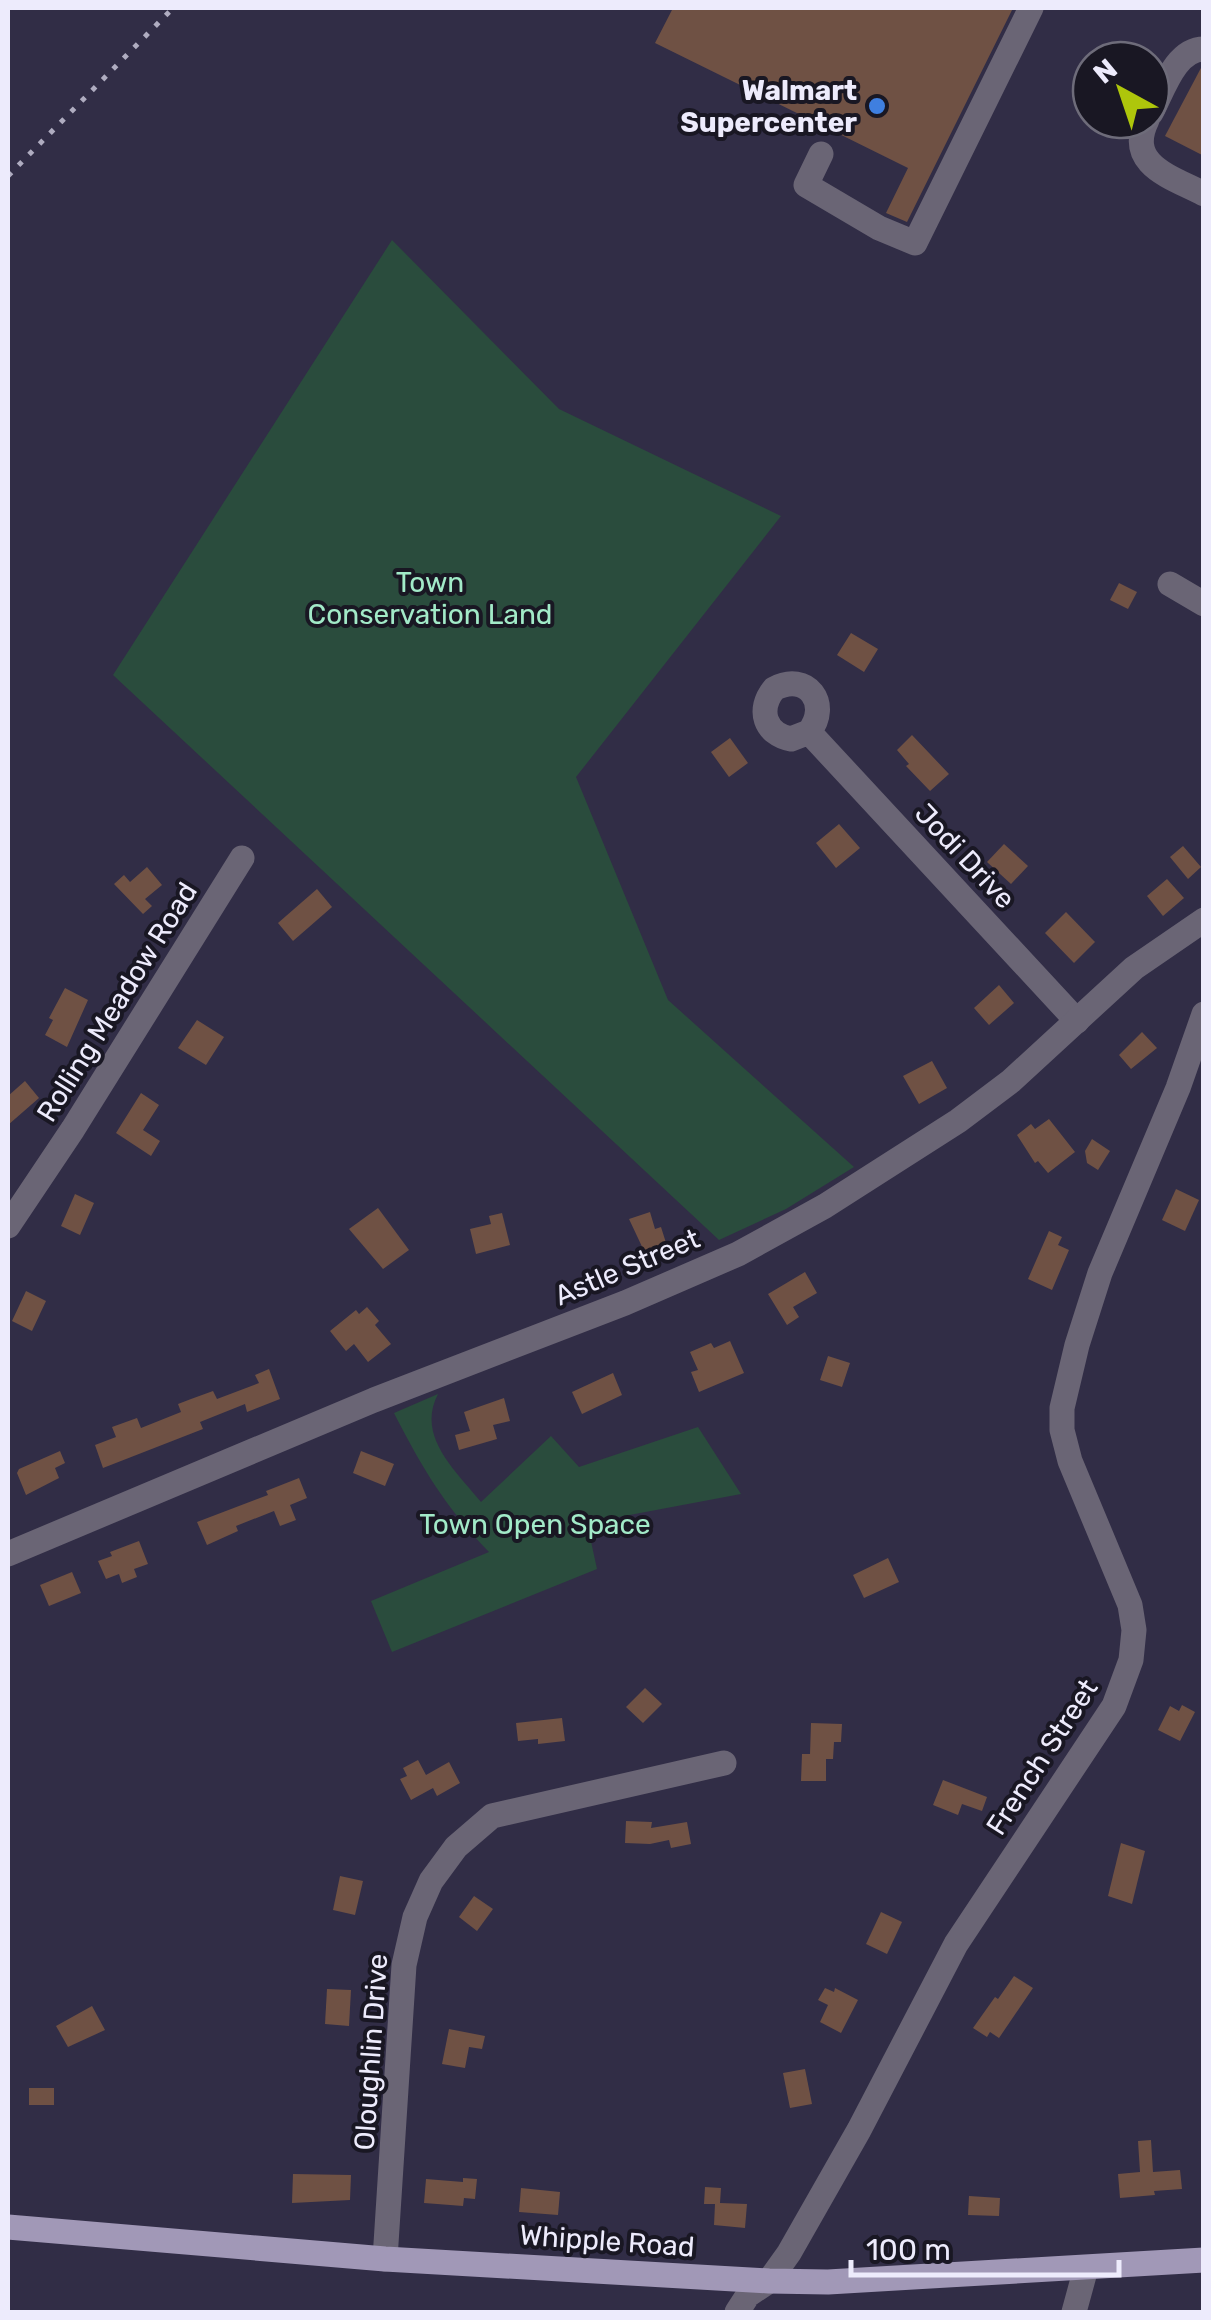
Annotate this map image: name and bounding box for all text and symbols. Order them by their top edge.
north arrow [1071,40,1171,140]
text: N [1087,52,1124,90]
place label: Walmart Supercenter [680,74,857,139]
marker: Walmart Supercenter [866,95,888,117]
park label: Town Conservation Land [307,566,553,631]
street label: Jodi Drive [908,797,1022,915]
street label: Rolling Meadow Road [30,876,204,1128]
street label: Astle Street [550,1222,704,1312]
park label: Town Open Space [419,1508,651,1541]
street label: French Street [979,1673,1105,1841]
street label: Oloughlin Drive [348,1952,394,2152]
scale bar [851,2215,1118,2277]
street label: Whipple Road [518,2218,696,2264]
text: 100 m [866,2232,951,2268]

